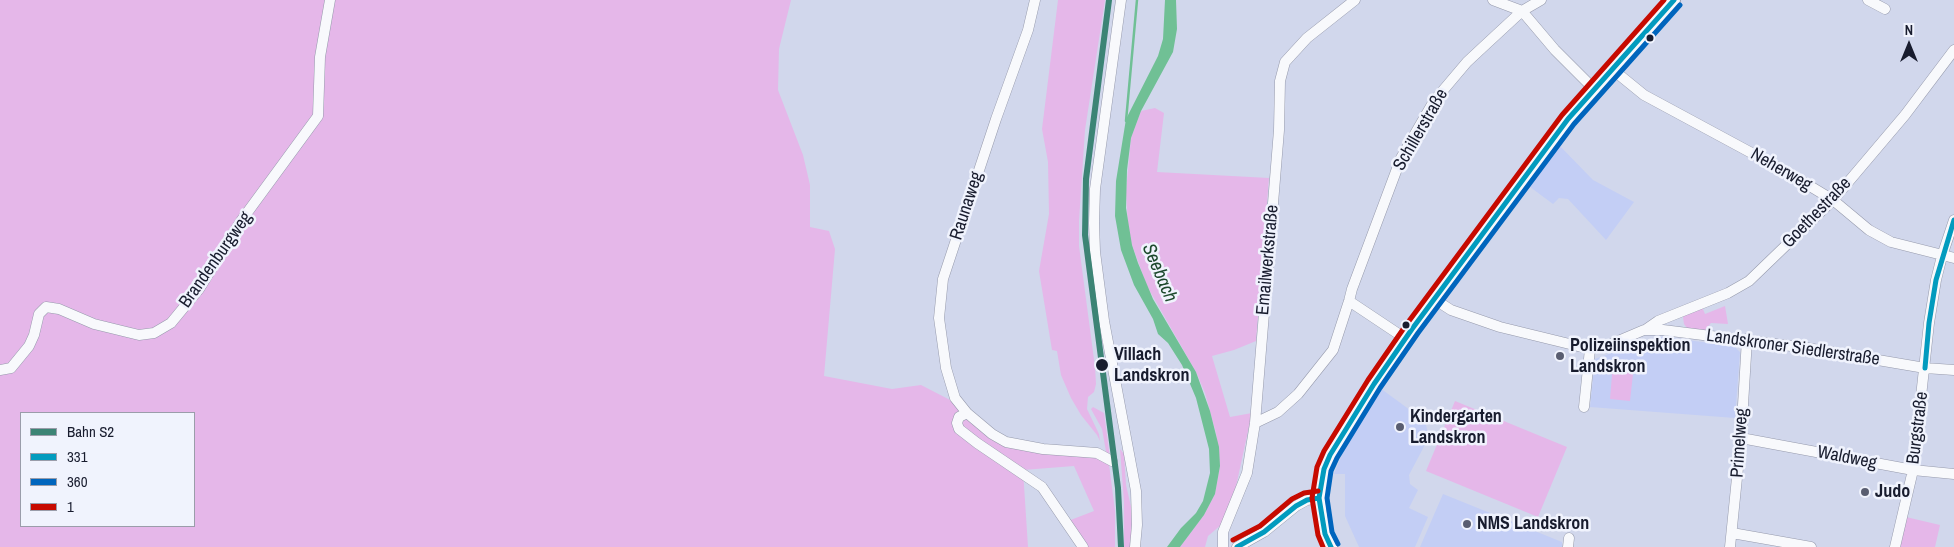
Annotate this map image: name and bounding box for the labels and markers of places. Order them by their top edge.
unlabelled marker [1645,33,1655,43]
unlabelled marker [1401,320,1411,330]
place label: Polizeiinspektion Landskron [1570,335,1691,378]
place label: Villach Landskron [1114,344,1189,386]
marker: Polizeiinspektion Landskron [1554,350,1566,362]
marker: Villach Landskron [1094,357,1110,373]
place label: Kindergarten Landskron [1410,406,1502,448]
marker: Kindergarten Landskron [1394,421,1406,433]
place label: Judo [1875,481,1910,503]
marker: Judo [1859,486,1871,498]
place label: NMS Landskron [1477,513,1589,535]
marker: NMS Landskron [1461,518,1473,530]

